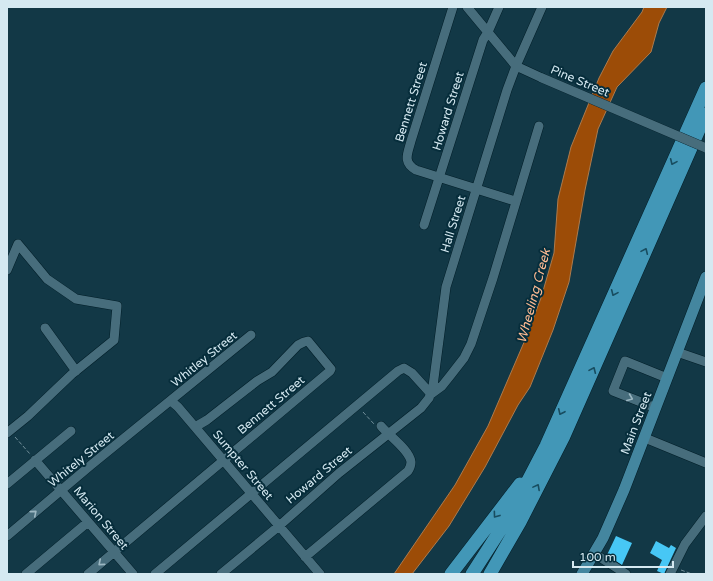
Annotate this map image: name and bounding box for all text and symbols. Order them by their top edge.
street label: Bennett Street [392,60,430,144]
street label: Pine Street [549,62,612,100]
street label: Howard Street [429,69,467,152]
one-way arrow [670,158,678,165]
street label: Hall Street [438,193,468,254]
water label: Wheeling Creek [514,246,555,345]
one-way arrow [640,247,648,255]
one-way arrow [611,289,619,297]
street label: Whitley Street [168,328,240,390]
one-way arrow [588,366,596,374]
street label: Bennett Street [235,373,308,437]
street label: Main Street [618,389,655,456]
one-way arrow [626,393,633,401]
one-way arrow [558,409,566,416]
street label: Sumpter Street [210,427,276,503]
street label: Whitely Street [45,428,117,490]
street label: Howard Street [283,443,355,507]
street label: Marion Street [71,484,132,553]
one-way arrow [532,484,540,491]
one-way arrow [30,511,37,518]
one-way arrow [493,511,501,518]
scale bar [573,543,673,569]
text: 100 m [579,550,616,564]
one-way arrow [98,559,106,566]

